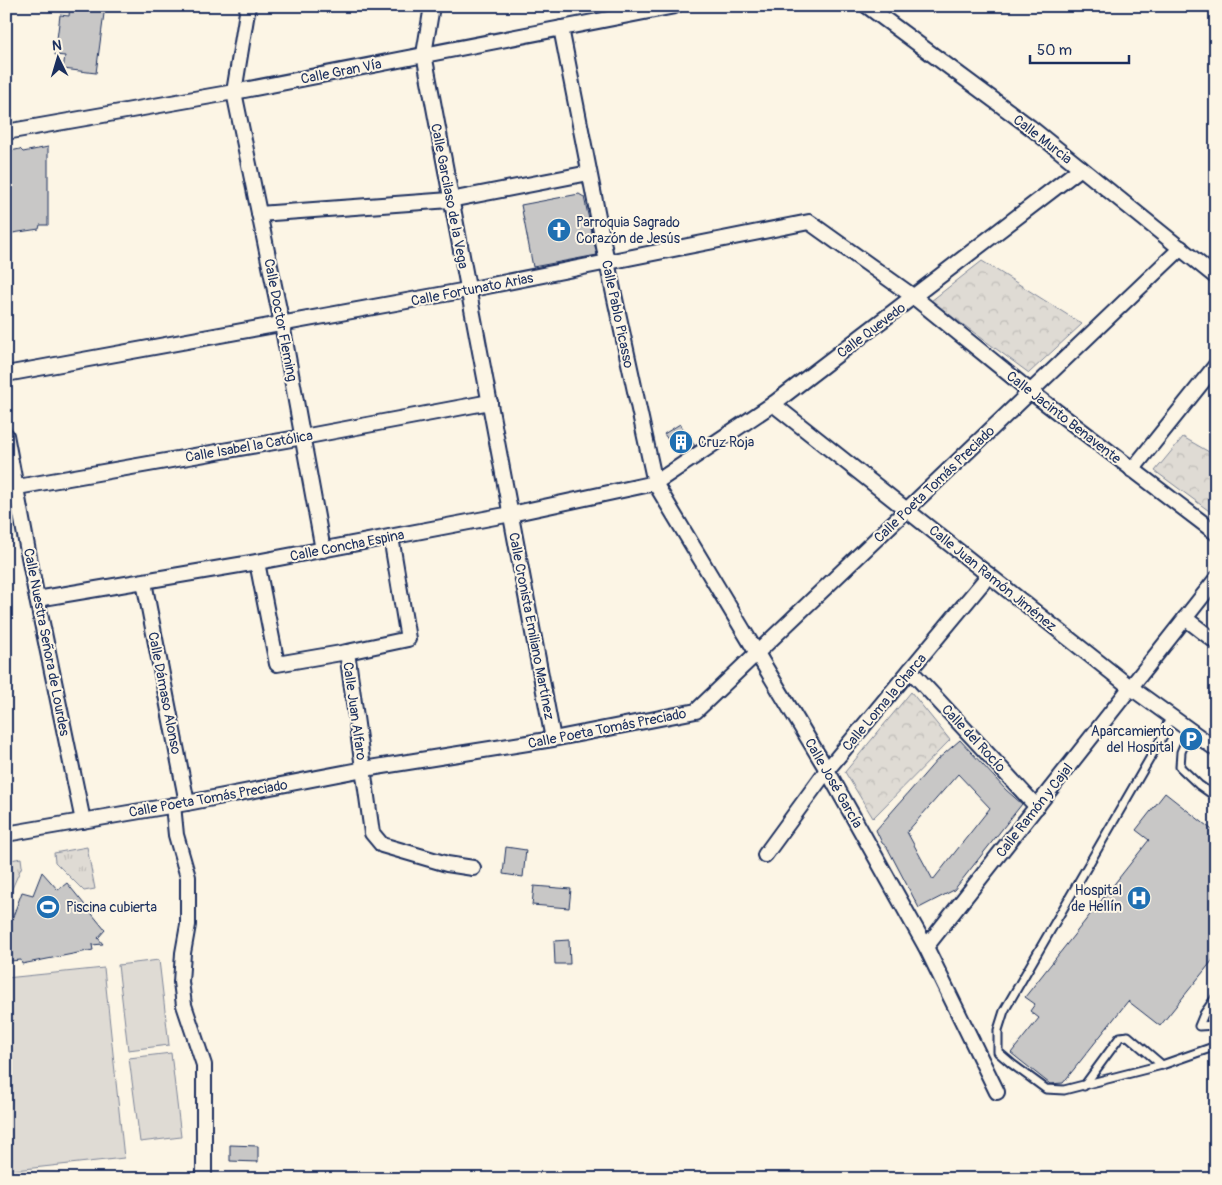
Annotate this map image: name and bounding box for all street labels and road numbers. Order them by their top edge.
street label: Calle Gran Vía [299,55,383,88]
street label: Calle Murcia [1010,111,1076,168]
street label: Calle Garcilaso de la Vega [427,122,472,270]
street label: Calle Doctor Fleming [260,257,301,383]
street label: Calle Pablo Picasso [598,259,637,370]
street label: Calle Fortunato Arias [409,269,535,310]
street label: Calle Quevedo [834,299,909,362]
street label: Calle Jacinto Benavente [1003,367,1124,467]
street label: Calle Poeta Tomás Preciado [871,422,998,546]
street label: Calle Isabel la Católica [184,427,314,466]
street label: Calle Juan Ramón Jiménez [926,522,1060,635]
street label: Calle Concha Espina [289,526,406,565]
street label: Calle Cronista Emiliano Martínez [505,531,558,721]
street label: Calle Nuestra Señora de Lourdes [20,547,73,738]
street label: Calle Dámaso Alonso [144,631,185,756]
street label: Calle Loma la Charca [839,650,930,754]
street label: Calle Juan Alfaro [339,661,370,762]
street label: Calle del Rocío [938,701,1010,776]
street label: Calle Poeta Tomás Preciado [527,705,688,752]
street label: Calle José García [801,735,866,831]
street label: Calle Ramón y Cajal [992,760,1076,861]
street label: Calle Poeta Tomás Preciado [127,776,289,821]

